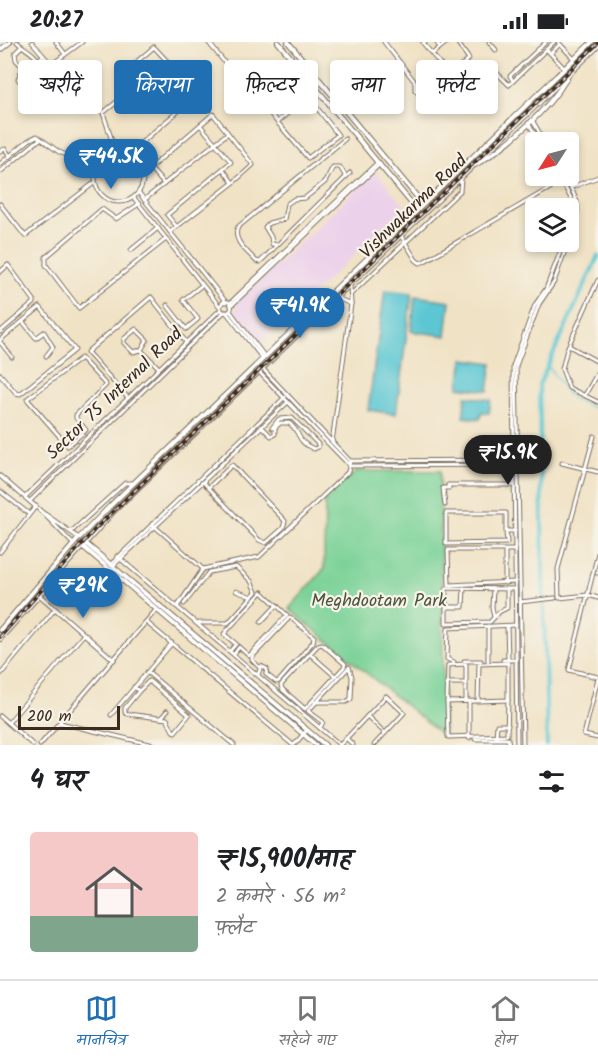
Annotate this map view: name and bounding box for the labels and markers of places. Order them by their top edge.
pin: ₹44.5K [62,139,160,190]
pin: ₹41.9K [251,288,349,339]
pin: ₹15.9K [459,435,557,486]
pin: ₹29K [47,568,119,619]

